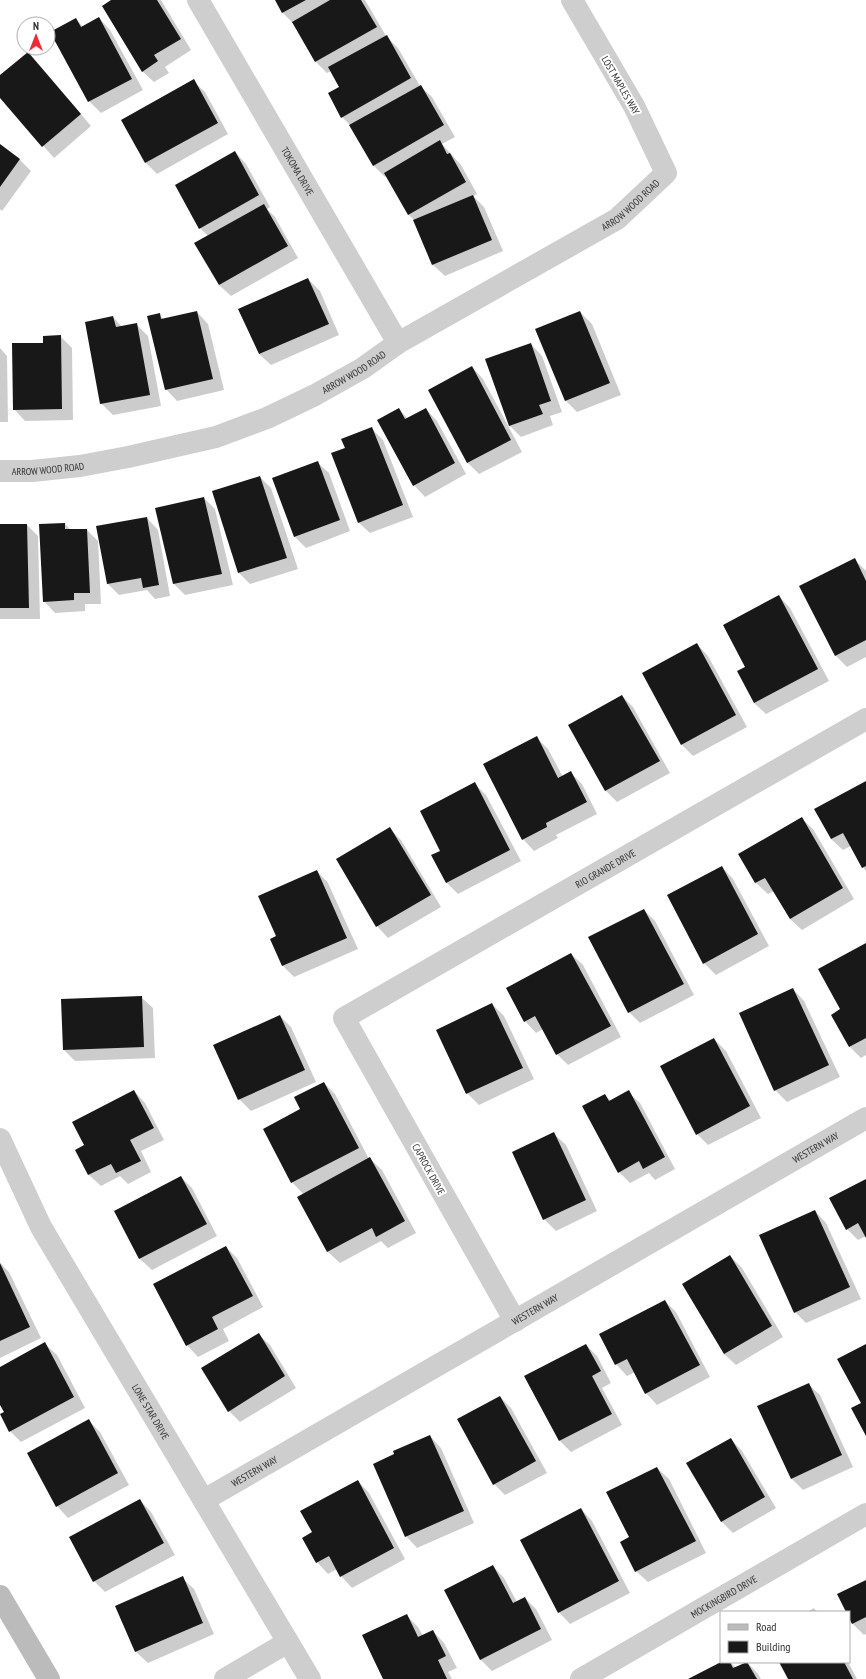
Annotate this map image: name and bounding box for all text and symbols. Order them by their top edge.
north arrow [16,16,56,56]
text: N [33,19,39,33]
street label: LOST MAPLES WAY [599,54,643,117]
street label: TOKOMA DRIVE [278,145,317,198]
street label: ARROW WOOD ROAD [599,177,662,233]
street label: ARROW WOOD ROAD [320,348,388,397]
street label: ARROW WOOD ROAD [12,459,85,478]
street label: RIO GRANDE DRIVE [573,846,638,891]
street label: WESTERN WAY [790,1129,842,1166]
street label: CAPROCK DRIVE [409,1141,448,1197]
street label: WESTERN WAY [510,1291,561,1328]
street label: LONE STAR DRIVE [129,1382,172,1442]
street label: WESTERN WAY [229,1453,280,1490]
street label: MOCKINGBIRD DRIVE [688,1572,760,1621]
legend [720,1611,850,1663]
text: Road [756,1619,776,1634]
text: Building [756,1639,791,1654]

